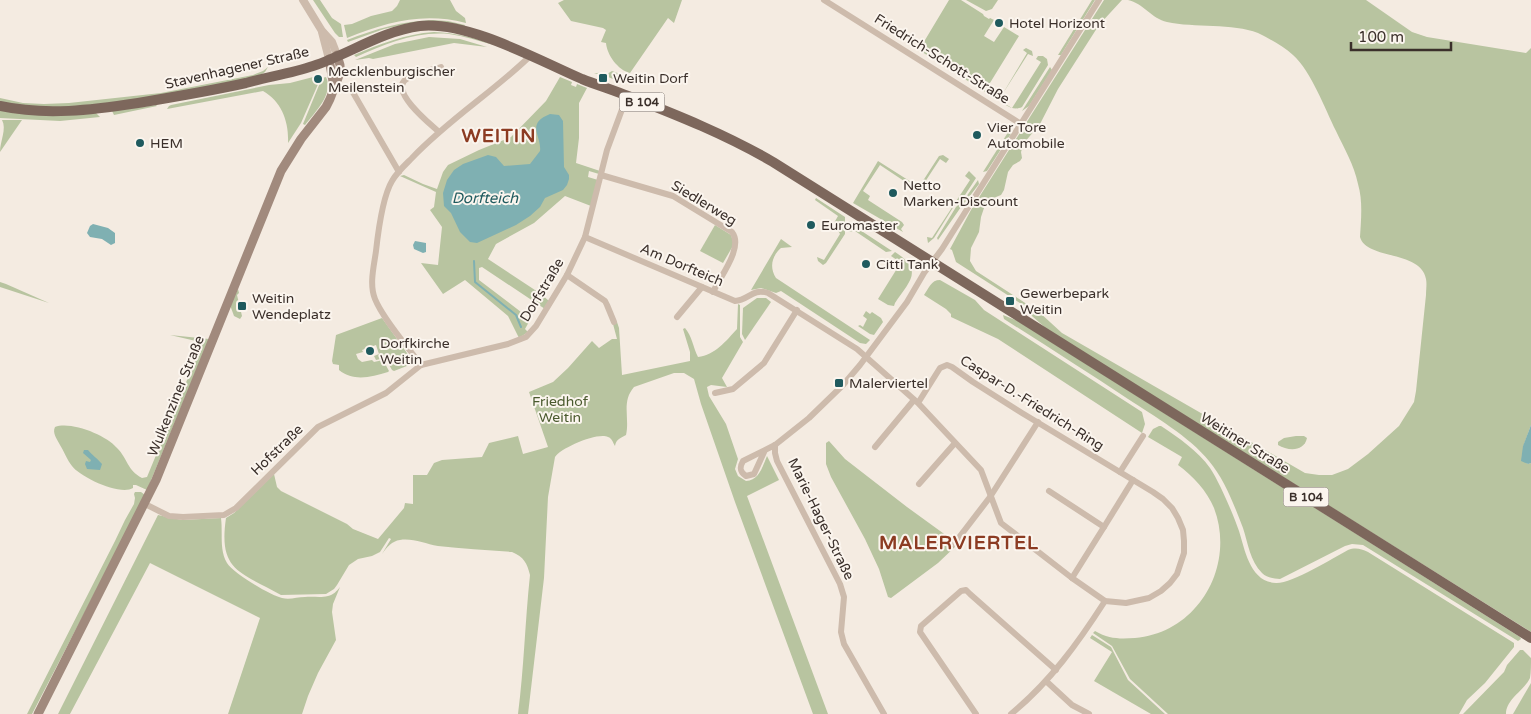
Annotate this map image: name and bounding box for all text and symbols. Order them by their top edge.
street label: Friedrich-Schott-Straße [871,10,1013,108]
place label: Hotel Horizont [1009,15,1106,32]
marker: Hotel Horizont [993,17,1005,29]
scale bar [1351,20,1451,52]
text: 100 m [1358,28,1404,46]
street label: Stavenhagener Straße [163,43,311,93]
place label: Mecklenburgischer Meilenstein [328,63,456,96]
place label: Weitin Dorf [613,70,689,87]
marker: Weitin Dorf [597,72,609,84]
marker: Mecklenburgischer Meilenstein [312,73,324,85]
road number: B 104 [620,92,664,111]
place label: Vier Tore Automobile [987,119,1065,152]
district label: WEITIN [462,125,537,147]
marker: Vier Tore Automobile [971,129,983,141]
place label: HEM [150,135,183,152]
marker: HEM [134,137,146,149]
street label: Siedlerweg [668,177,740,229]
place label: Netto Marken-Discount [903,177,1019,210]
marker: Netto Marken-Discount [887,187,899,199]
water label: Dorfteich [452,189,519,207]
place label: Euromaster [821,217,898,234]
marker: Euromaster [805,219,817,231]
street label: Am Dorfteich [638,240,726,290]
street label: Dorfstraße [516,255,568,325]
place label: Citti Tank [876,256,939,273]
marker: Citti Tank [860,258,872,270]
place label: Gewerbepark Weitin [1020,285,1110,318]
place label: Weitin Wendeplatz [252,290,331,323]
marker: Gewerbepark Weitin [1004,295,1016,307]
marker: Weitin Wendeplatz [236,300,248,312]
street label: Wulkenziner Straße [144,333,208,459]
place label: Dorfkirche Weitin [380,335,450,368]
marker: Dorfkirche Weitin [364,345,376,357]
street label: Caspar-D.-Friedrich-Ring [957,352,1107,454]
place label: Malerviertel [849,375,928,392]
marker: Malerviertel [833,377,845,389]
park label: Friedhof Weitin [532,393,589,426]
street label: Weitiner Straße [1197,409,1293,477]
street label: Hofstraße [247,421,307,479]
street label: Marie-Hager-Straße [784,455,858,583]
road number: B 104 [1284,488,1328,507]
district label: MALERVIERTEL [879,532,1039,554]

